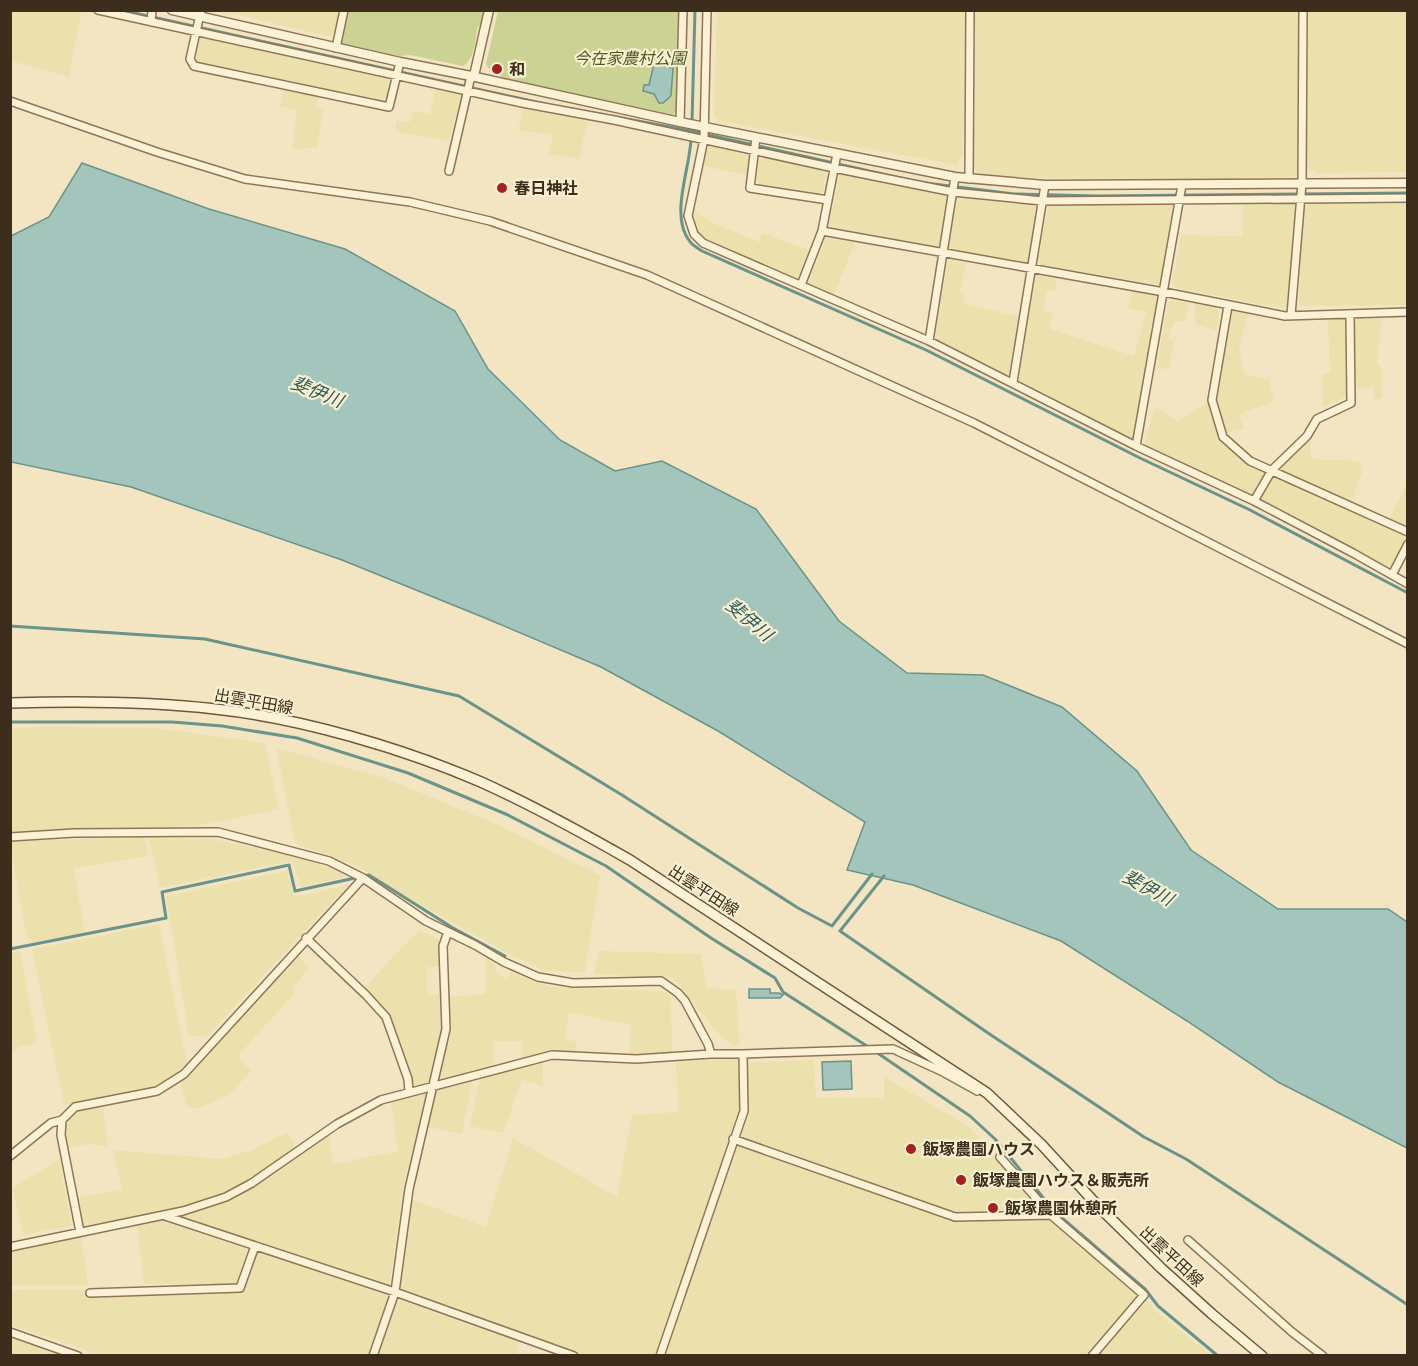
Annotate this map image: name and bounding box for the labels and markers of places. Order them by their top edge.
place label: 和 [509,58,525,80]
marker: 和 [490,62,504,76]
place label: 春日神社 [514,177,578,199]
marker: 春日神社 [495,181,509,195]
place label: 飯塚農園ハウス [922,1138,1035,1160]
marker: 飯塚農園ハウス [904,1142,918,1156]
place label: 飯塚農園ハウス＆販売所 [972,1169,1149,1191]
marker: 飯塚農園ハウス＆販売所 [954,1173,968,1187]
place label: 飯塚農園休憩所 [1004,1197,1117,1219]
marker: 飯塚農園休憩所 [986,1201,1000,1215]

